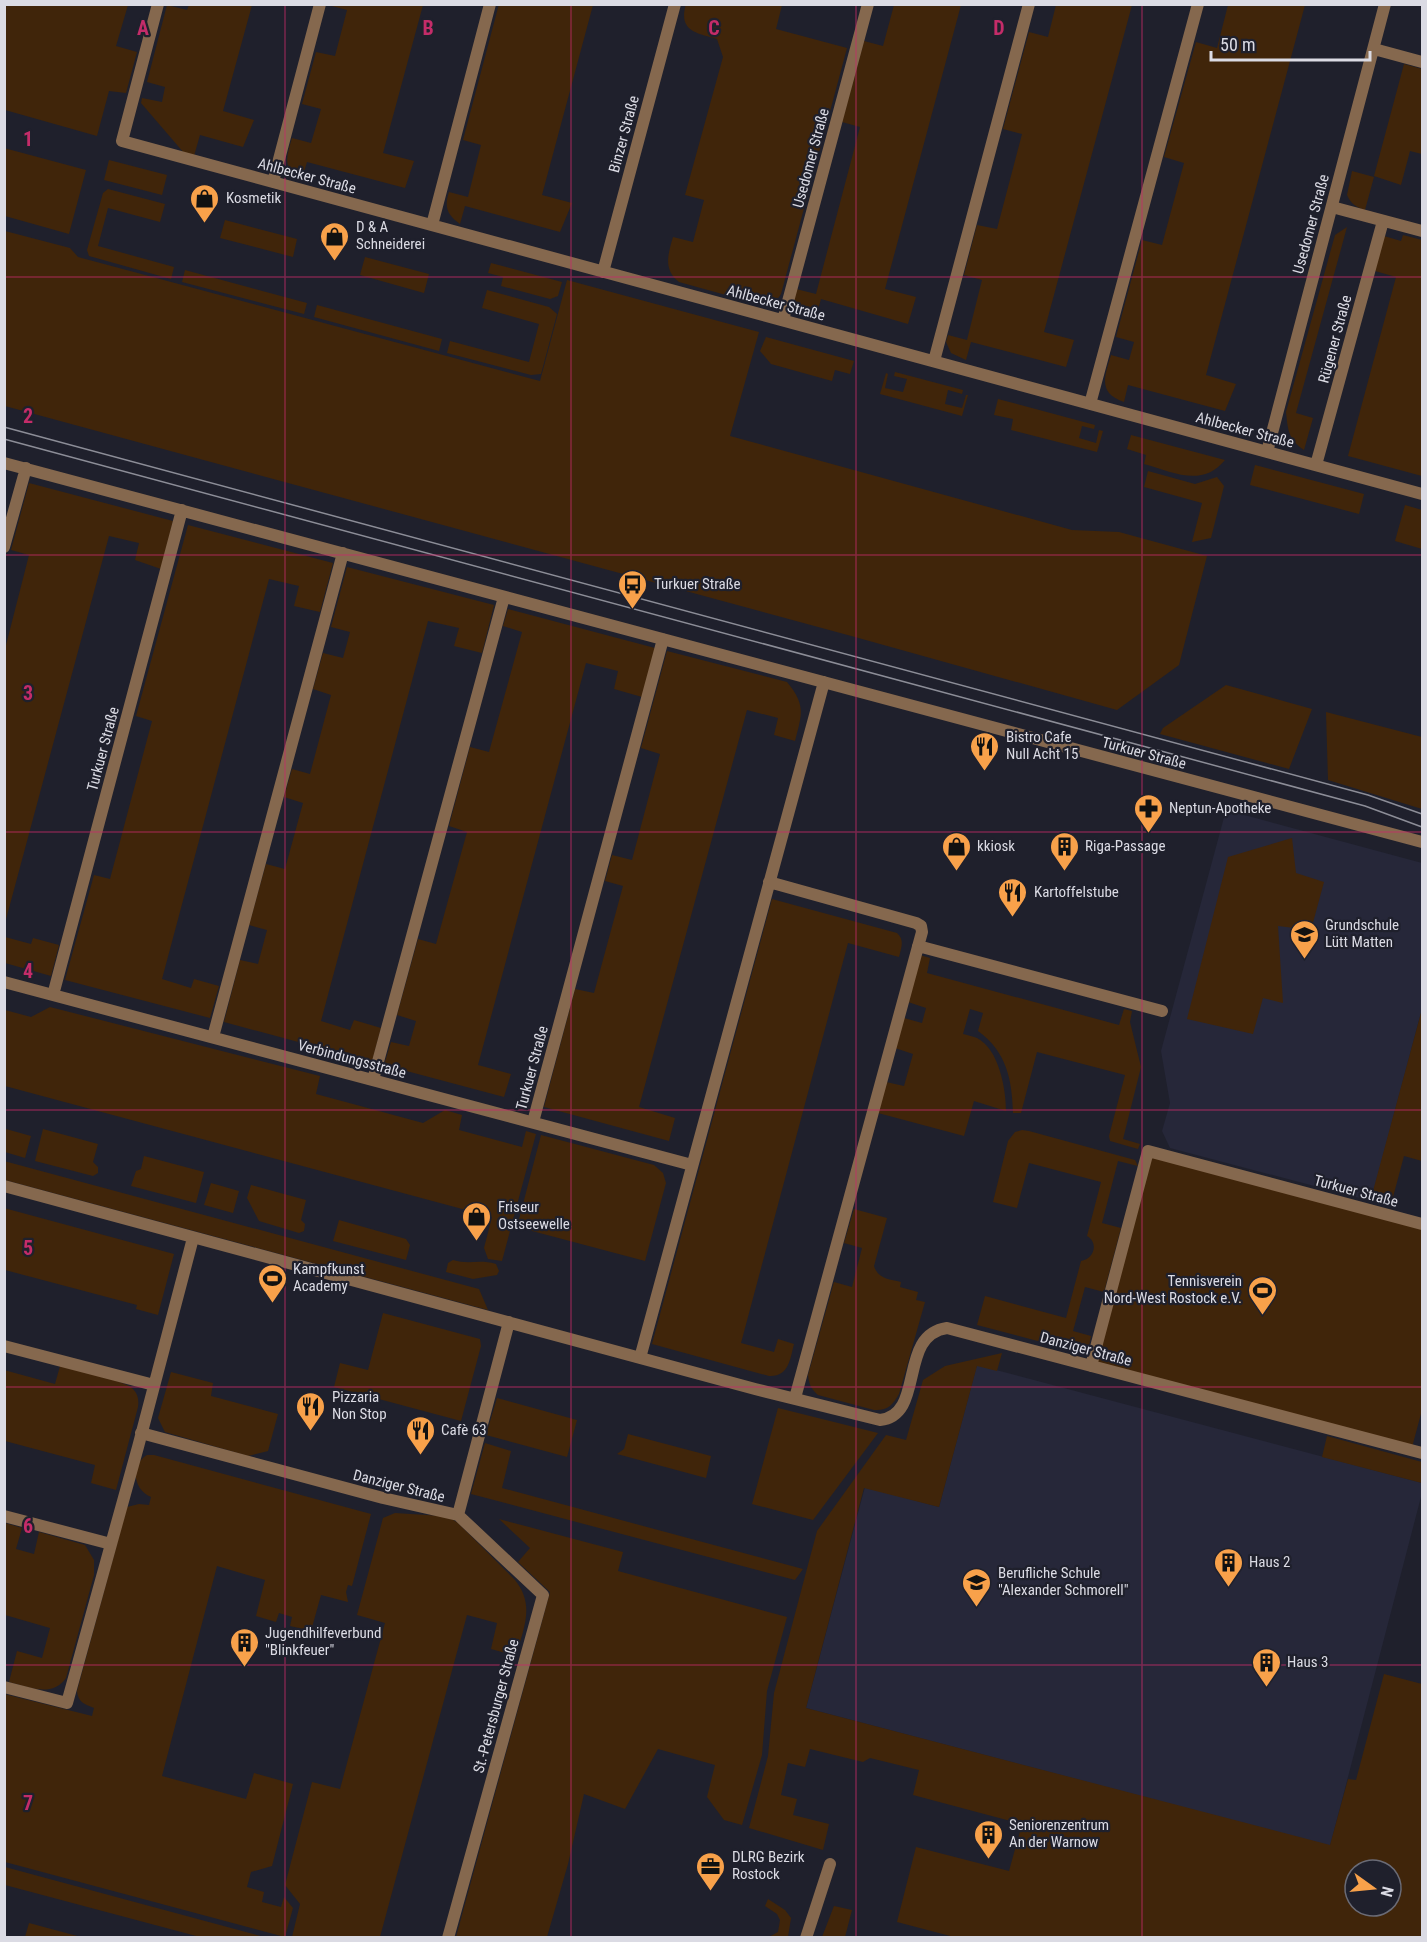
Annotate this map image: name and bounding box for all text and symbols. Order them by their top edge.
text: A [137,16,149,40]
text: B [422,16,434,40]
text: C [708,16,720,40]
text: D [993,16,1005,40]
scale bar [1211,24,1370,62]
text: 50 m [1220,34,1255,55]
street label: Binzer Straße [605,94,643,174]
street label: Usedomer Straße [789,106,833,210]
text: 1 [23,127,33,151]
street label: Ahlbecker Straße [256,154,358,198]
street label: Usedomer Straße [1289,172,1333,276]
shop icon: Kosmetik [189,182,221,224]
place label: Kosmetik [226,189,282,207]
place label: D & A Schneiderei [356,218,425,253]
shop icon: D & A Schneiderei [319,220,351,262]
street label: Ahlbecker Straße [725,281,827,325]
street label: Rügener Straße [1315,293,1355,385]
text: 2 [23,404,33,428]
street label: Ahlbecker Straße [1194,408,1296,452]
bus stop icon: Turkuer Straße [617,568,649,610]
place label: Turkuer Straße [654,575,741,593]
text: 3 [23,681,33,705]
street label: Turkuer Straße [83,705,123,793]
place label: Bistro Cafe Null Acht 15 [1006,728,1078,763]
restaurant icon: Bistro Cafe Null Acht 15 [969,730,1001,772]
street label: Turkuer Straße [1100,733,1188,773]
pharmacy icon: Neptun-Apotheke [1132,792,1164,834]
place label: Neptun-Apotheke [1169,799,1271,817]
shop icon: kkiosk [940,830,972,872]
building icon: Riga-Passage [1048,830,1080,872]
place label: kkiosk [977,837,1015,855]
place label: Riga-Passage [1085,837,1165,855]
restaurant icon: Kartoffelstube [997,876,1029,918]
place label: Kartoffelstube [1034,883,1119,901]
place label: Grundschule Lütt Matten [1325,916,1399,951]
school or university icon: Grundschule Lütt Matten [1288,918,1320,960]
text: 4 [23,959,33,983]
street label: Turkuer Straße [512,1024,552,1112]
street label: Verbindungsstraße [296,1036,408,1082]
street label: Turkuer Straße [1312,1171,1400,1211]
place label: Friseur Ostseewelle [498,1198,570,1233]
shop icon: Friseur Ostseewelle [461,1200,493,1242]
text: 5 [23,1236,33,1260]
place label: Kampfkunst Academy [293,1260,364,1295]
sports icon: Kampfkunst Academy [256,1262,288,1304]
place label: Tennisverein Nord-West Rostock e.V. [1104,1272,1242,1307]
sports icon: Tennisverein Nord-West Rostock e.V. [1247,1274,1279,1316]
street label: Danziger Straße [1038,1328,1134,1370]
place label: Pizzaria Non Stop [332,1388,387,1423]
restaurant icon: Pizzaria Non Stop [295,1390,327,1432]
restaurant icon: Cafè 63 [404,1414,436,1456]
place label: Cafè 63 [441,1421,487,1439]
street label: Danziger Straße [351,1466,447,1506]
text: 6 [23,1514,33,1538]
building icon: Haus 2 [1212,1546,1244,1588]
place label: Haus 2 [1249,1553,1290,1571]
place label: Berufliche Schule "Alexander Schmorell" [998,1564,1129,1599]
school or university icon: Berufliche Schule "Alexander Schmorell" [961,1566,993,1608]
place label: Jugendhilfeverbund "Blinkfeuer" [265,1624,382,1659]
building icon: Jugendhilfeverbund "Blinkfeuer" [228,1626,260,1668]
street label: St.-Petersburger Straße [469,1637,523,1775]
building icon: Haus 3 [1250,1646,1282,1688]
place label: Haus 3 [1287,1653,1328,1671]
text: 7 [23,1791,33,1815]
place label: Seniorenzentrum An der Warnow [1009,1816,1109,1851]
building icon: Seniorenzentrum An der Warnow [972,1818,1004,1860]
place label: DLRG Bezirk Rostock [732,1848,805,1883]
office icon: DLRG Bezirk Rostock [695,1850,727,1892]
north arrow [1343,1858,1403,1918]
text: N [1377,1885,1397,1899]

